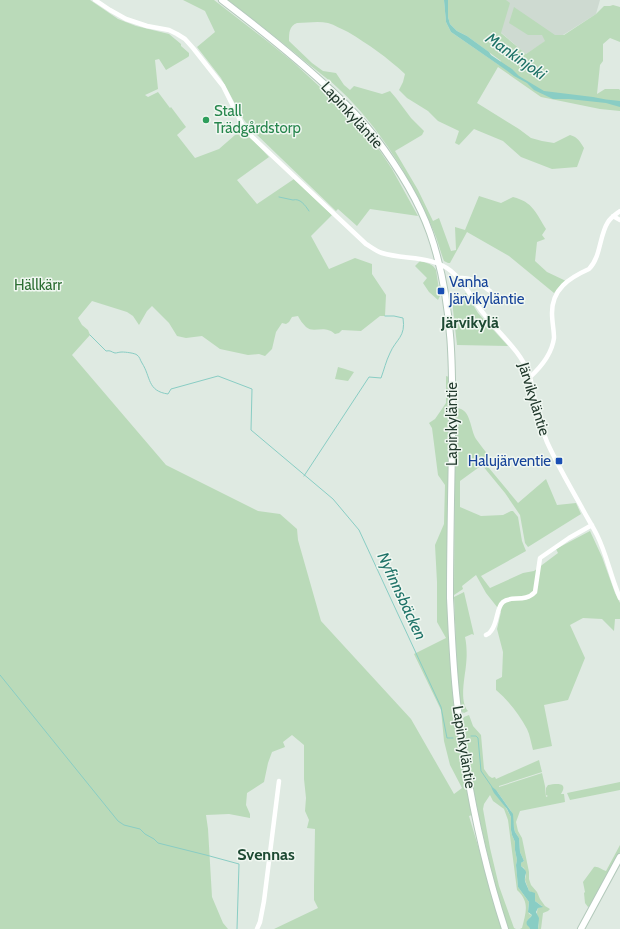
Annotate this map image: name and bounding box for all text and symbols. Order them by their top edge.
water label: Mankinjoki [481,28,550,84]
street label: Lapinkyläntie [317,78,387,152]
place label: Stall Trädgårdstorp [214,102,301,137]
marker: Stall Trädgårdstorp [201,115,211,125]
place label: Vanha Järvikyläntie [448,273,525,308]
park label: Hällkärr [14,276,62,294]
marker: Vanha Järvikyläntie [436,286,446,296]
district label: Järvikylä [440,313,499,332]
street label: Järvikyläntie [514,359,554,438]
street label: Lapinkyläntie [443,382,461,466]
place label: Halujärventie [468,452,551,470]
marker: Halujärventie [554,456,564,466]
water label: Nyfinnsbäcken [373,549,431,643]
street label: Lapinkyläntie [449,704,479,790]
district label: Svennas [237,845,295,864]

